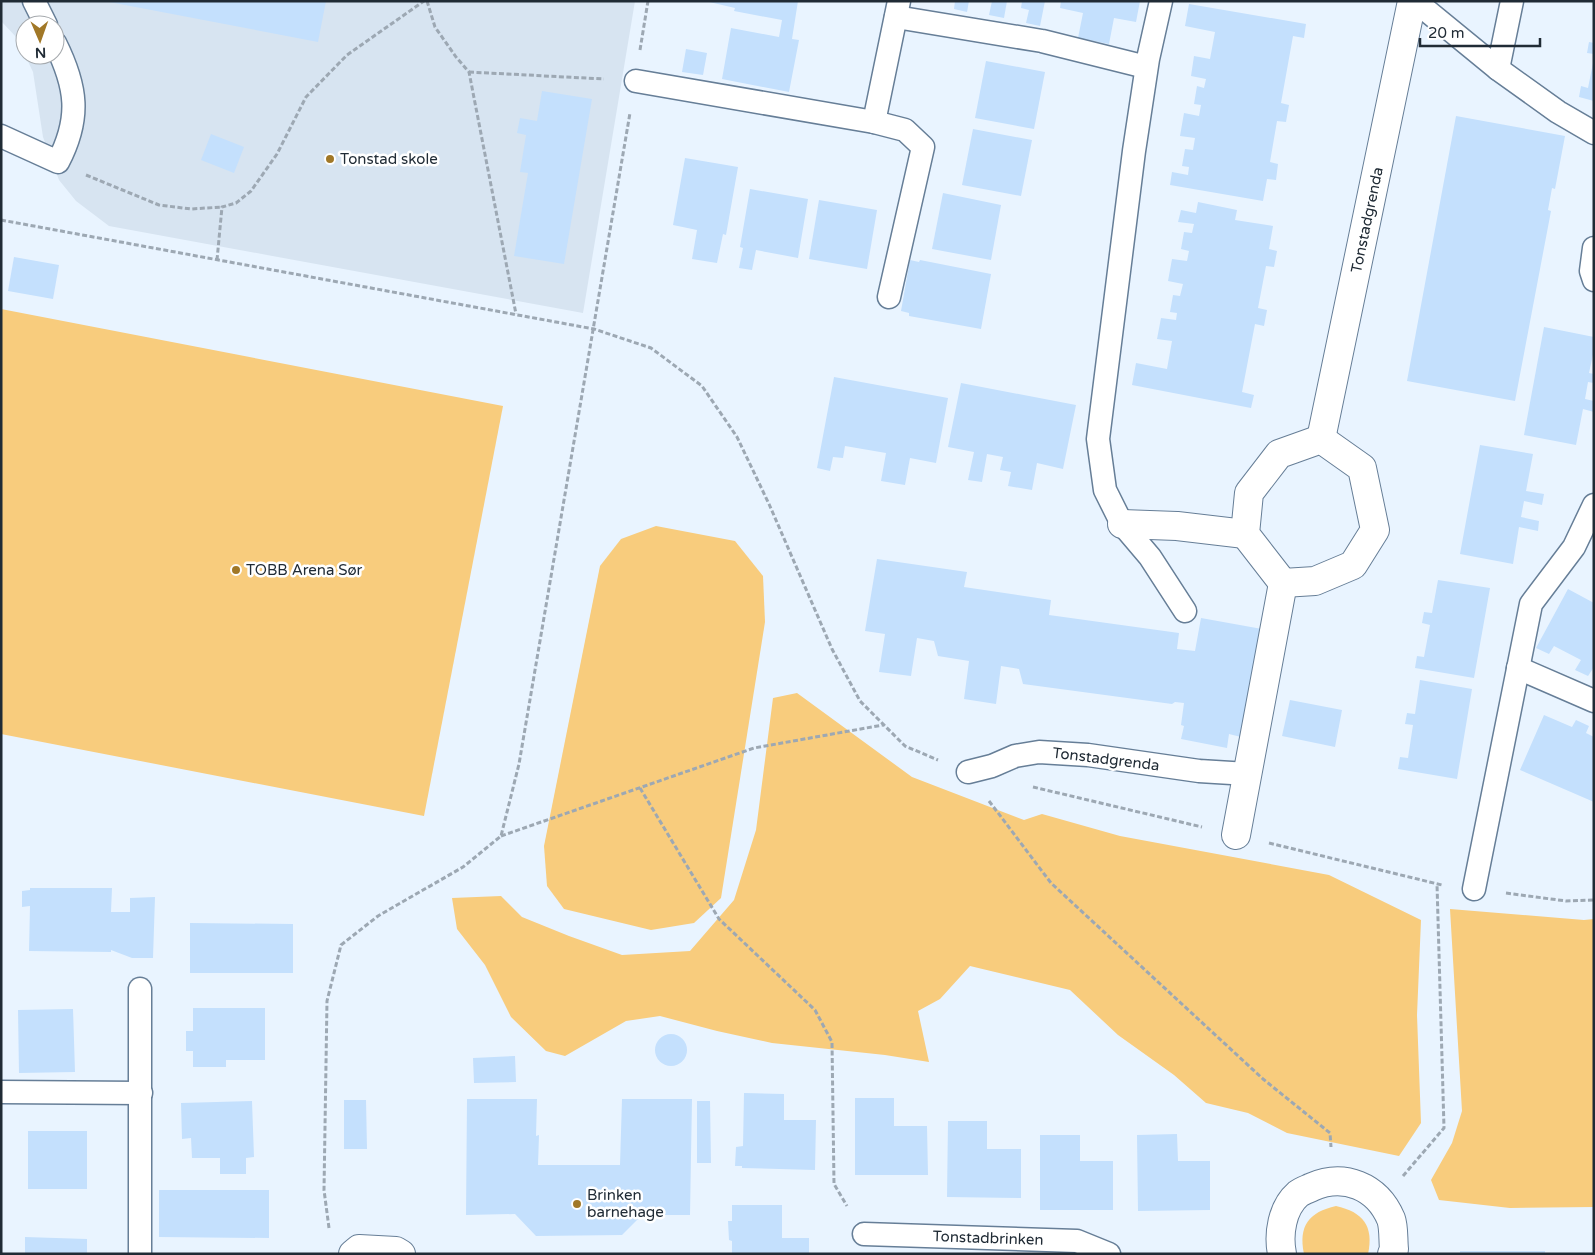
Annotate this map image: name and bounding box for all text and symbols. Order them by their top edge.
north arrow [15,15,65,65]
scale bar [1420,15,1540,47]
text: 20 m [1428,24,1465,42]
text: N [35,44,46,61]
place label: Tonstad skole [340,150,438,168]
marker: Tonstad skole [324,153,336,165]
street label: Tonstadgrenda [1347,165,1387,275]
place label: TOBB Arena Sør [246,561,363,579]
marker: TOBB Arena Sør [230,564,242,576]
street label: Tonstadgrenda [1051,744,1161,774]
place label: Brinken barnehage [587,1186,664,1221]
marker: Brinken barnehage [571,1198,583,1210]
street label: Tonstadbrinken [932,1227,1044,1249]

